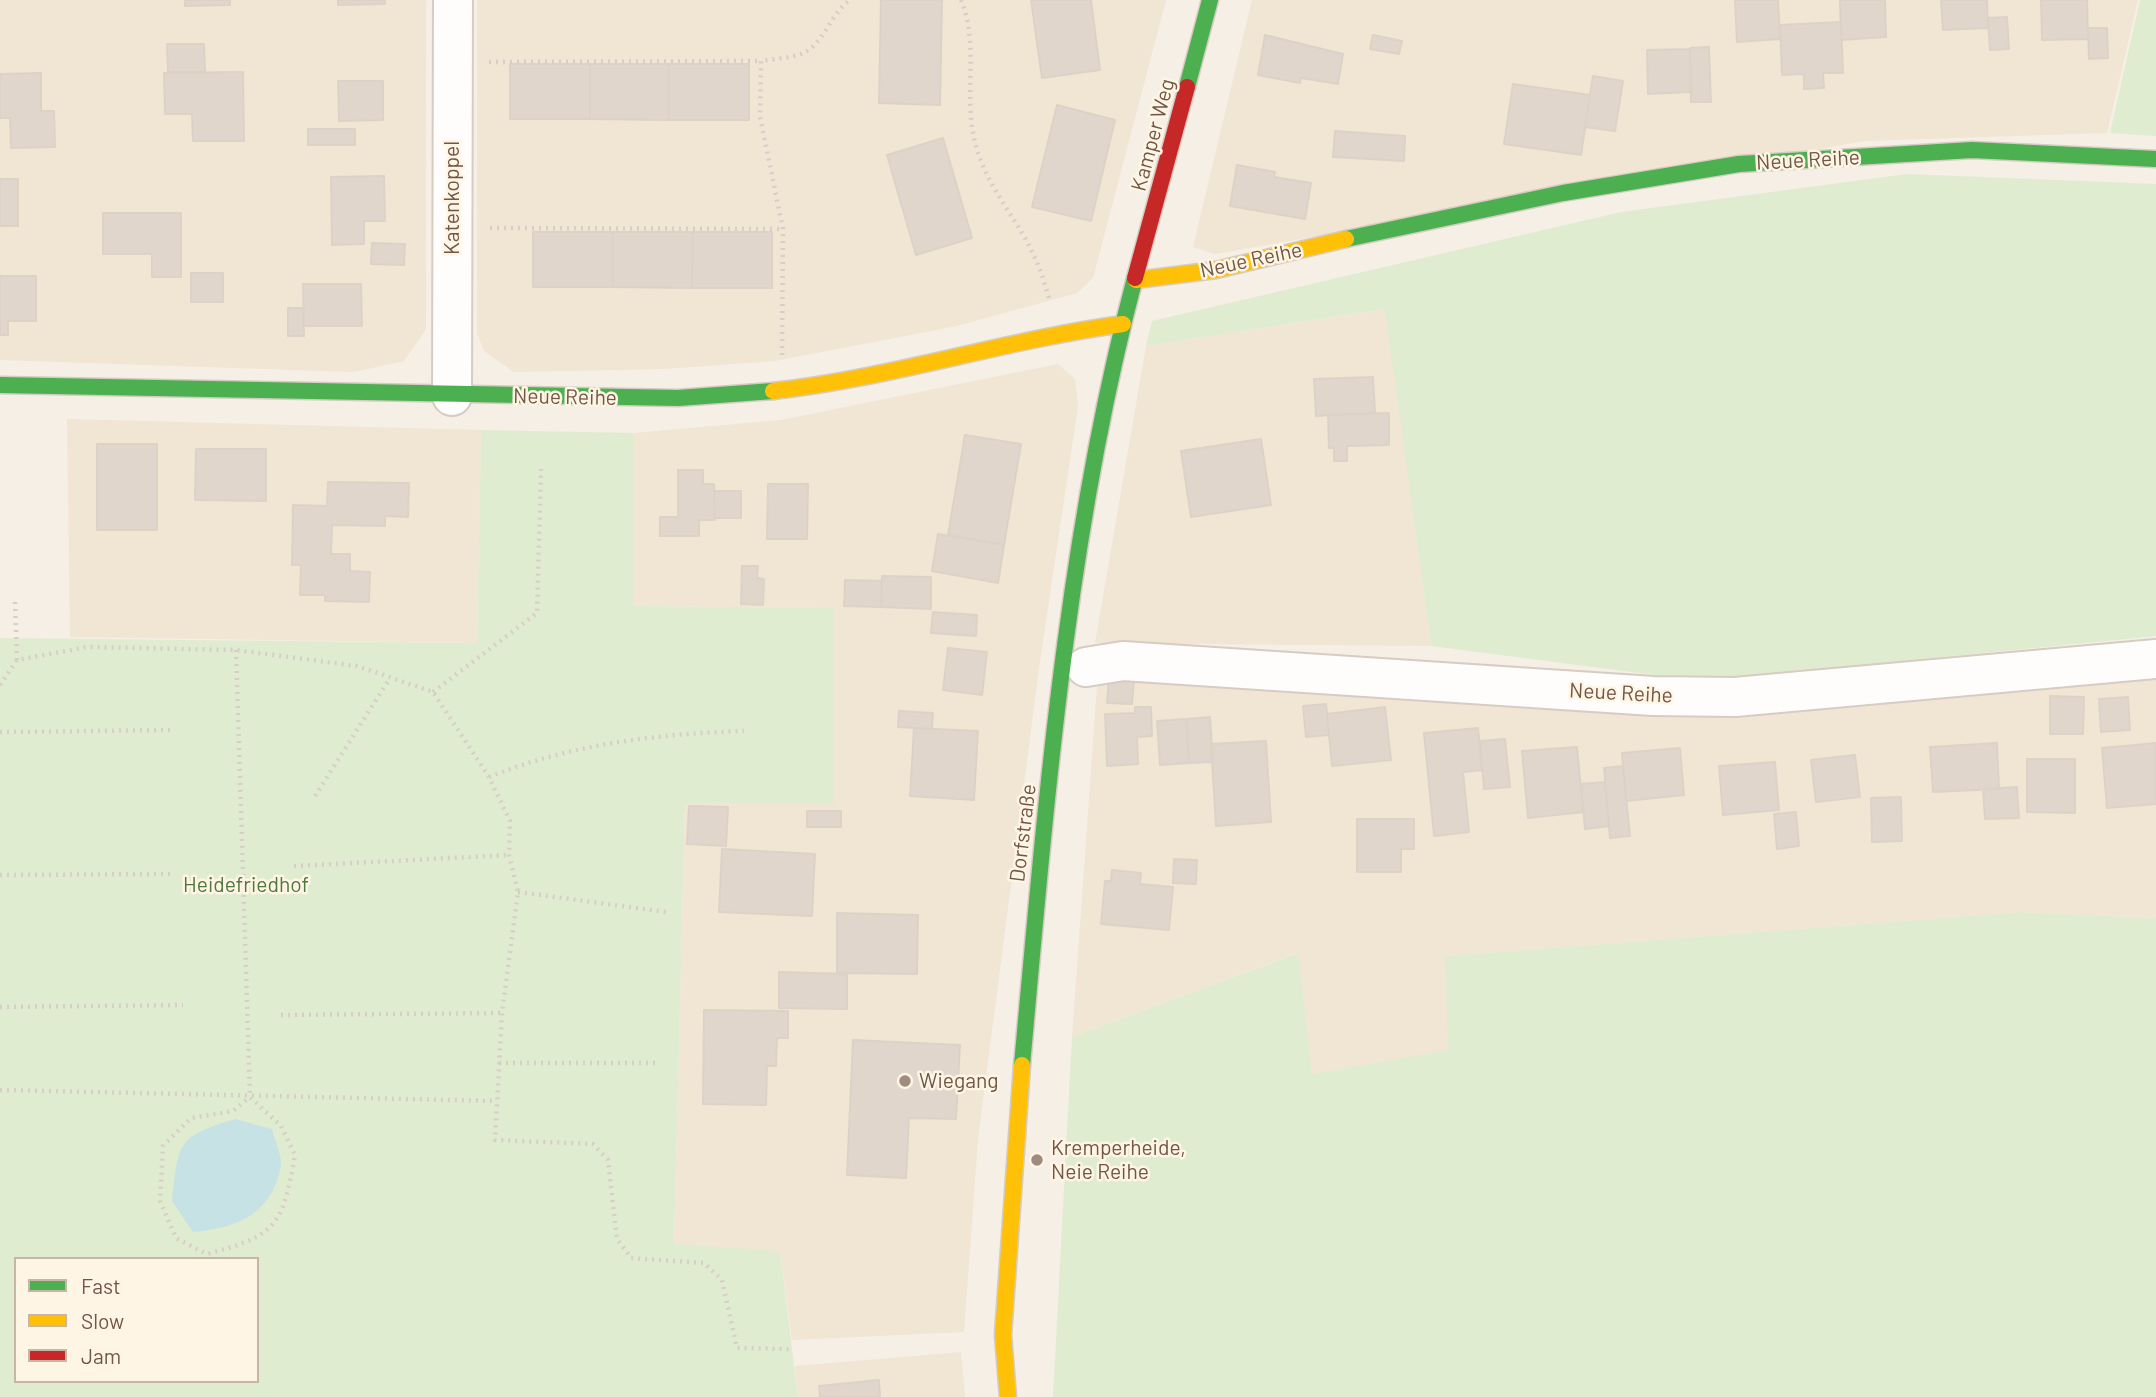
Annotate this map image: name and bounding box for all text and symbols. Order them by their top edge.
street label: Kamper Weg [1126,76,1180,194]
street label: Katenkoppel [439,141,465,255]
street label: Neue Reihe [1756,145,1860,175]
street label: Neue Reihe [1198,237,1304,283]
street label: Neue Reihe [513,383,617,411]
street label: Neue Reihe [1569,678,1673,708]
street label: Dorfstraße [1004,783,1042,883]
park label: Heidefriedhof [183,872,309,898]
place label: Wiegang [919,1068,999,1094]
marker: Wiegang [897,1073,913,1089]
place label: Kremperheide, Neie Reihe [1051,1135,1186,1185]
marker: Kremperheide, Neie Reihe [1029,1152,1045,1168]
legend [14,1257,259,1383]
text: Fast [81,1273,121,1298]
text: Slow [81,1308,124,1333]
text: Jam [81,1343,121,1368]

